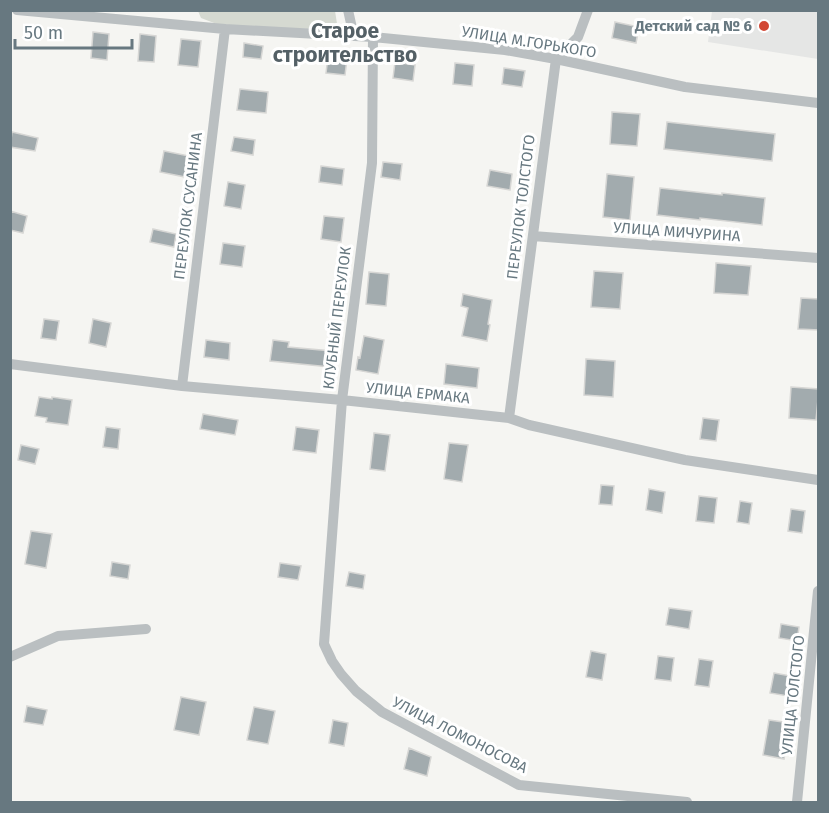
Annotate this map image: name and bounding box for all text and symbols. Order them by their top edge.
scale bar [15,12,132,50]
place label: Детский сад № 6 [634,17,753,35]
district label: Старое строительство [273,18,417,68]
marker: Детский сад № 6 [757,19,771,33]
text: 50 m [24,22,63,44]
street label: УЛИЦА М.ГОРЬКОГО [460,22,598,62]
street label: ПЕРЕУЛОК СУСАНИНА [170,131,206,281]
street label: ПЕРЕУЛОК ТОЛСТОГО [503,134,539,280]
street label: УЛИЦА МИЧУРИНА [613,219,742,245]
street label: КЛУБНЫЙ ПЕРЕУЛОК [319,245,355,391]
street label: УЛИЦА ЕРМАКА [365,379,471,407]
street label: УЛИЦА ТОЛСТОГО [778,634,808,756]
street label: УЛИЦА ЛОМОНОСОВА [389,693,531,777]

